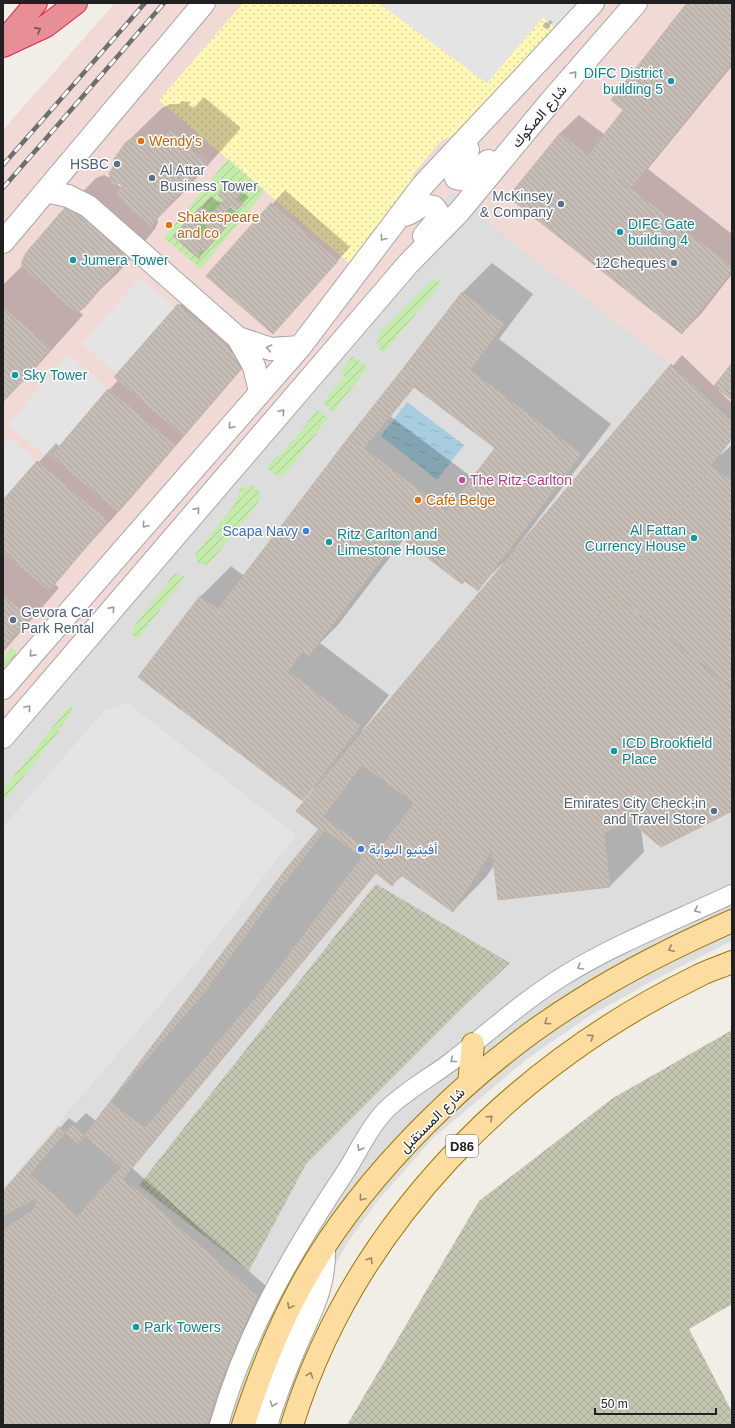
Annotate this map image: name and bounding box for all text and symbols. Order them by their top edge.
one-way arrow [34,27,41,34]
place label: DIFC District building 5 [584,65,663,97]
one-way arrow [569,72,576,79]
marker: DIFC District building 5 [666,76,676,86]
street label: شارع الصكوك [508,81,572,153]
place label: Wendy's [149,133,202,149]
marker: Wendy's [136,136,146,146]
place label: HSBC [70,156,109,172]
marker: HSBC [112,159,122,169]
place label: Al Attar Business Tower [160,162,258,194]
marker: Al Attar Business Tower [147,173,157,183]
place label: McKinsey & Company [480,188,553,220]
marker: McKinsey & Company [556,199,566,209]
place label: Shakespeare and co [177,209,260,241]
place label: DIFC Gate building 4 [628,216,695,248]
marker: Shakespeare and co [164,220,174,230]
marker: DIFC Gate building 4 [615,227,625,237]
one-way arrow [381,234,388,241]
place label: Jumera Tower [81,252,169,268]
marker: Jumera Tower [68,255,78,265]
place label: 12Cheques [594,255,666,271]
marker: 12Cheques [669,258,679,268]
one-way arrow [265,344,272,352]
place label: Sky Tower [23,367,88,383]
marker: Sky Tower [10,370,20,380]
one-way arrow [278,409,285,416]
one-way arrow [228,422,235,429]
place label: The Ritz-Carlton [470,472,572,488]
marker: The Ritz-Carlton [457,475,467,485]
place label: Café Belge [426,492,495,508]
marker: Café Belge [413,495,423,505]
one-way arrow [193,507,200,515]
one-way arrow [143,520,150,527]
place label: Al Fattan Currency House [585,522,686,554]
place label: Scapa Navy [223,523,298,539]
marker: Scapa Navy [301,526,311,536]
place label: Ritz Carlton and Limestone House [337,526,446,558]
marker: Al Fattan Currency House [689,533,699,543]
marker: Ritz Carlton and Limestone House [324,537,334,547]
place label: Gevora Car Park Rental [21,604,94,636]
one-way arrow [108,606,115,613]
marker: Gevora Car Park Rental [8,615,18,625]
one-way arrow [30,649,37,657]
one-way arrow [24,705,31,712]
place label: ICD Brookfield Place [622,735,712,767]
marker: ICD Brookfield Place [609,746,619,756]
place label: Emirates City Check-in and Travel Store [564,795,706,827]
marker: Emirates City Check-in and Travel Store [709,806,719,816]
place label: أفينيو البوابة [369,841,437,858]
marker: أفينيو البوابة [356,844,366,854]
one-way arrow [693,905,701,913]
one-way arrow [668,944,675,952]
one-way arrow [576,962,584,969]
one-way arrow [544,1017,551,1025]
one-way arrow [587,1035,594,1042]
one-way arrow [450,1056,457,1063]
street label: شارع المستقبل [396,1084,470,1158]
one-way arrow [485,1116,493,1123]
road number: D86 [446,1135,478,1157]
one-way arrow [357,1144,364,1152]
one-way arrow [359,1193,366,1200]
one-way arrow [365,1257,372,1264]
one-way arrow [288,1302,295,1309]
place label: Park Towers [144,1319,221,1335]
marker: Park Towers [131,1322,141,1332]
one-way arrow [305,1371,313,1378]
scale bar [595,1390,716,1416]
text: 50 m [601,1397,628,1411]
one-way arrow [269,1400,278,1407]

